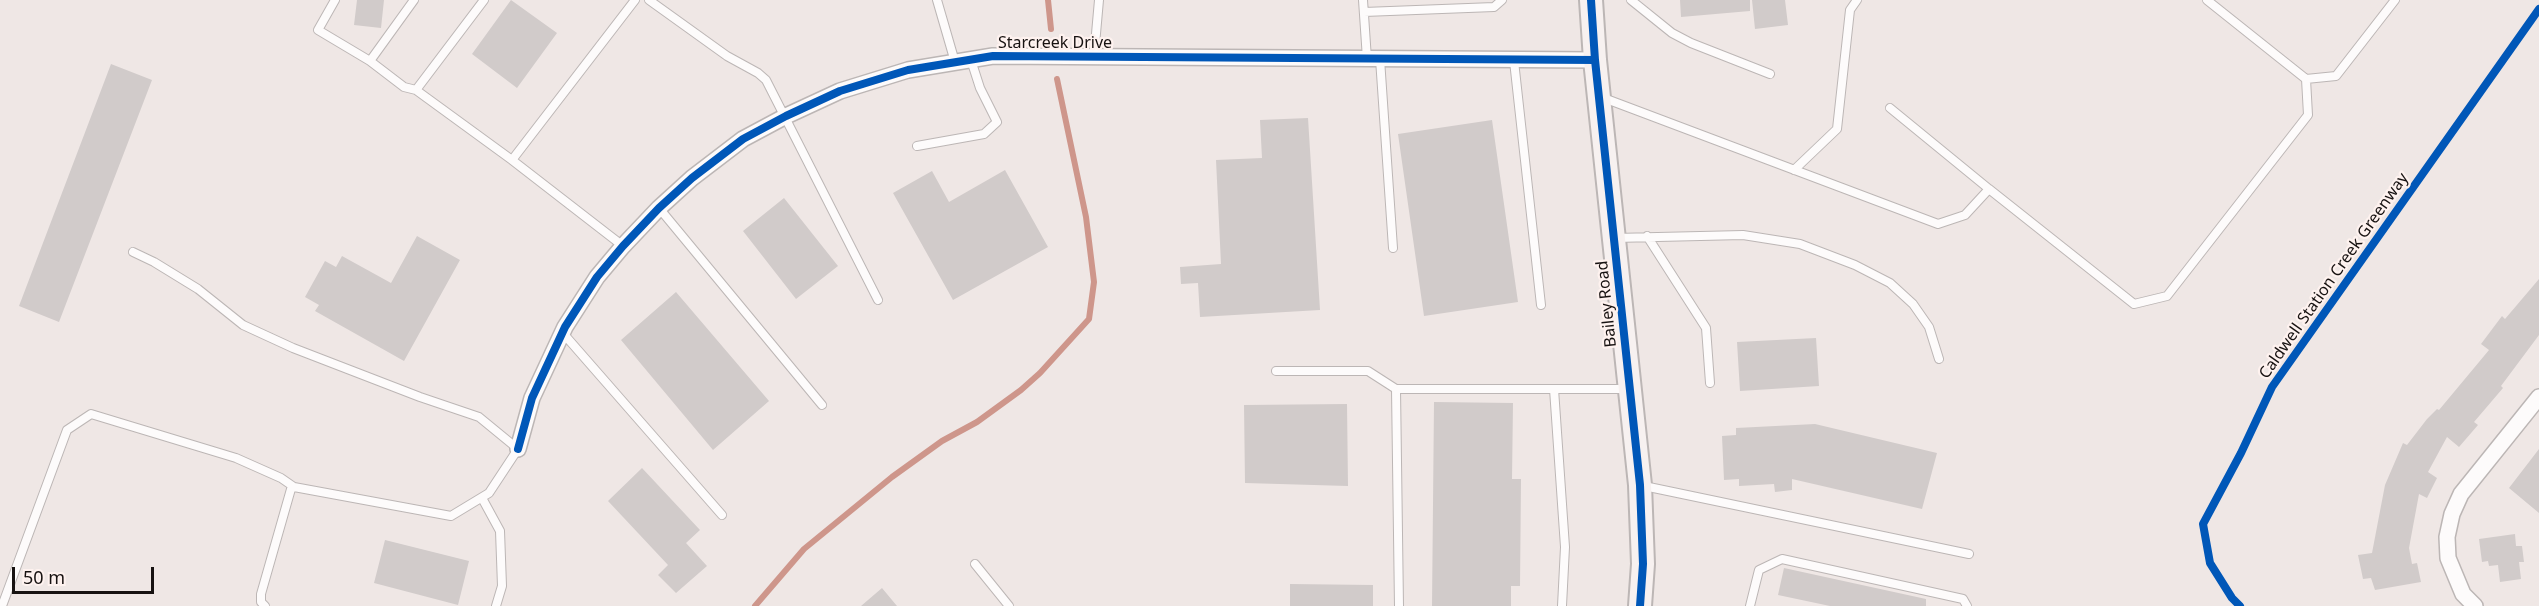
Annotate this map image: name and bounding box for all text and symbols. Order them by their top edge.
street label: Starcreek Drive [998,33,1112,53]
street label: Caldwell Station Creek Greenway [2255,169,2413,383]
street label: Bailey Road [1593,260,1621,348]
scale bar [15,555,158,593]
text: 50 m [23,565,65,589]

